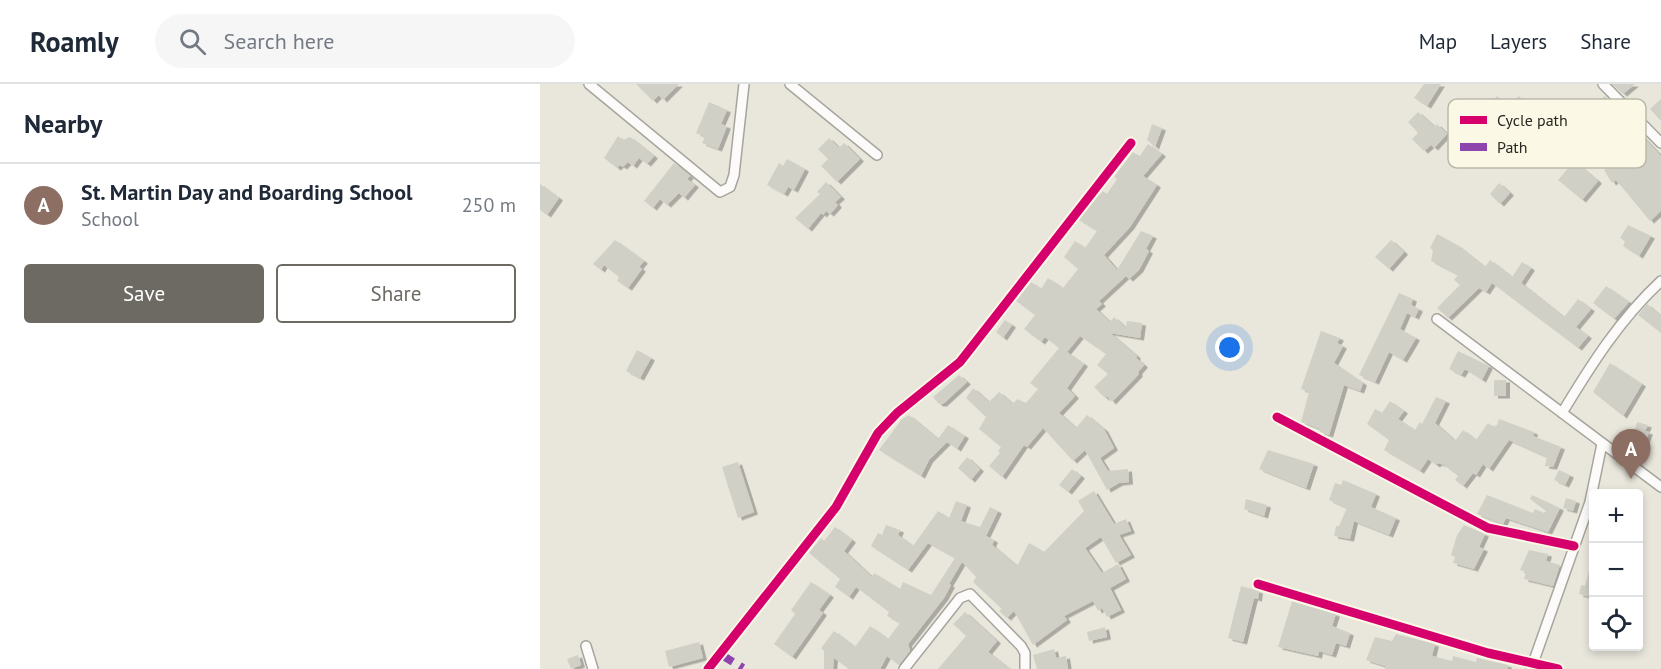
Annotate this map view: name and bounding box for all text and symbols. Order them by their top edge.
search box [155,14,575,68]
text: Roamly [30,23,119,60]
icon: search [176,25,209,58]
text: Search here [224,27,335,55]
text: Map [1419,28,1457,55]
text: Layers [1490,28,1547,55]
text: Share [1580,28,1631,55]
legend [1448,99,1646,168]
text: Nearby [24,107,102,140]
text: Cycle path [1497,110,1568,130]
text: Path [1497,137,1528,157]
text: St. Martin Day and Boarding School [81,178,412,206]
text: A [37,192,50,218]
text: 250 m [462,192,516,218]
text: School [81,206,139,232]
button: Save [24,264,264,323]
button: Share [276,264,516,323]
your location [1215,333,1244,362]
pin: A [1612,430,1650,479]
map controls [1589,489,1643,651]
button: + [1589,489,1643,543]
button: − [1589,543,1643,597]
button: locate [1589,597,1643,651]

